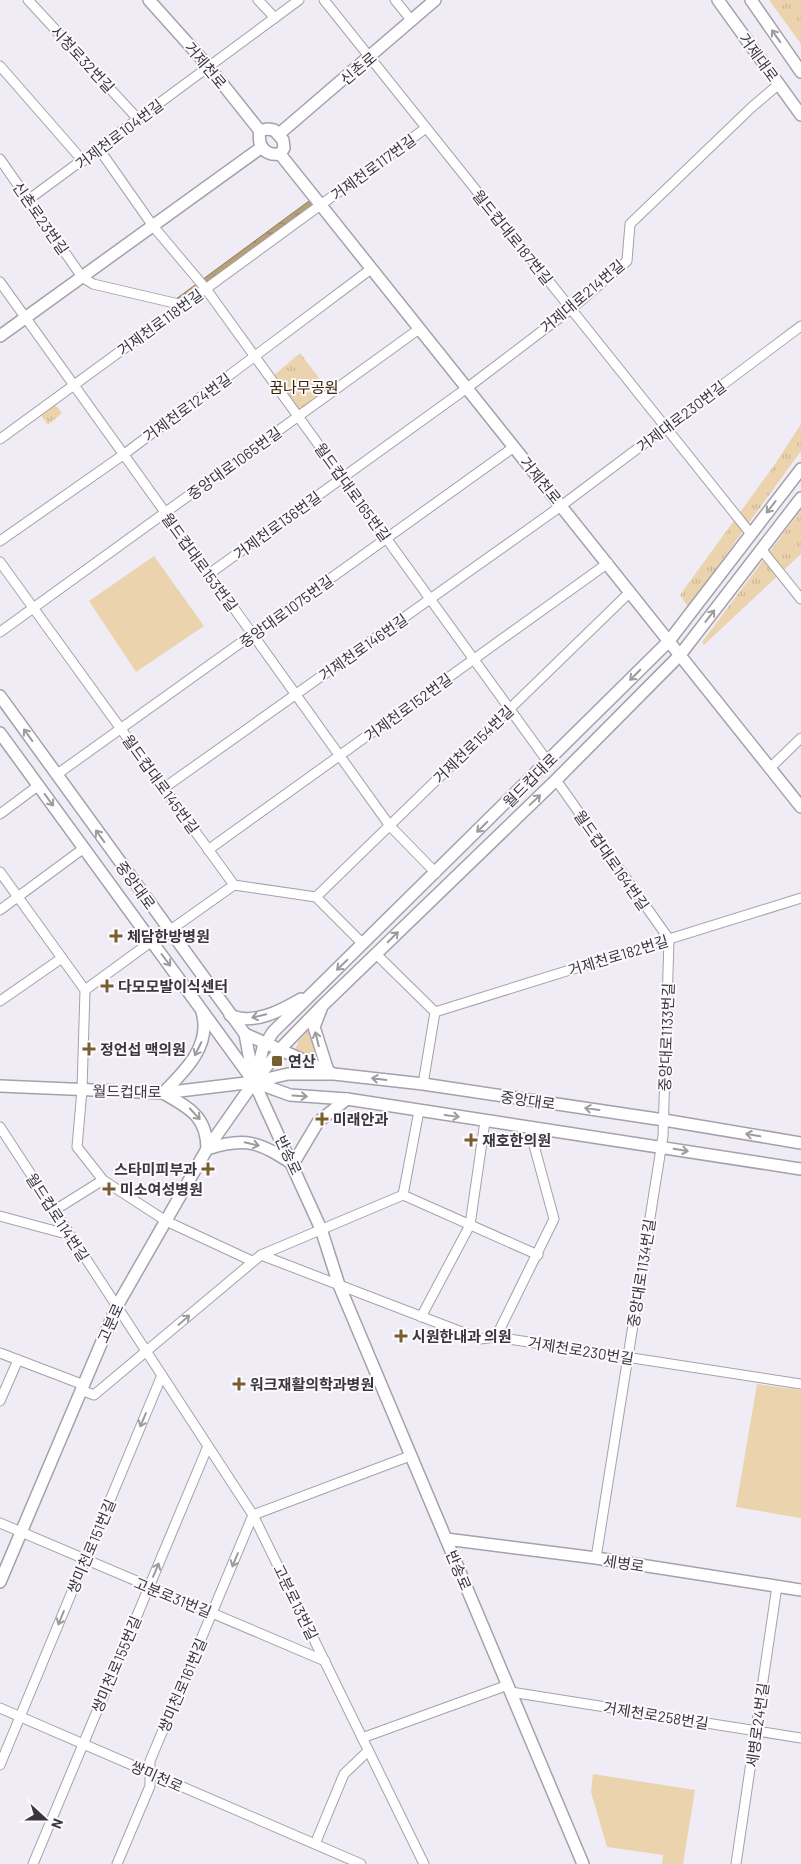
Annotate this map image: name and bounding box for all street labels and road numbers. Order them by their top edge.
street label: 시청로32번길 [48,22,118,96]
street label: 거제대로 [735,29,783,85]
street label: 거제천로 [181,38,231,92]
street label: 신촌로 [336,48,380,88]
street label: 거제천로104번길 [72,95,166,173]
street label: 거제천로117번길 [327,130,419,204]
street label: 신촌로23번길 [9,178,73,258]
street label: 월드컵대로187번길 [469,186,557,288]
street label: 거제대로214번길 [536,256,628,336]
street label: 거제천로118번길 [114,285,206,359]
street label: 거제천로124번길 [139,369,235,445]
street label: 거제대로230번길 [633,377,729,455]
street label: 중앙대로1065번길 [183,423,285,503]
street label: 월드컵대로165번길 [311,439,395,545]
street label: 거제천로 [517,453,565,507]
street label: 거제천로136번길 [230,487,324,563]
street label: 월드컵대로153번길 [158,509,242,615]
street label: 중앙대로1075번길 [236,571,336,651]
street label: 거제천로146번길 [315,610,411,684]
street label: 거제천로152번길 [361,669,455,745]
street label: 거제천로154번길 [429,701,517,787]
street label: 월드컵대로145번길 [119,731,203,837]
street label: 월드컵대로 [499,749,561,811]
street label: 월드컵대로164번길 [571,807,653,913]
street label: 중앙대로 [112,857,160,913]
street label: 거제천로182번길 [566,931,670,979]
street label: 중앙대로1133번길 [655,982,677,1092]
street label: 월드컵대로 [92,1081,162,1101]
street label: 중앙대로 [499,1087,557,1113]
street label: 반송로 [272,1132,306,1178]
street label: 월드컵로114번길 [23,1169,93,1265]
street label: 중앙대로1134번길 [624,1218,658,1328]
street label: 고분로 [93,1300,127,1346]
street label: 거제천로230번길 [527,1333,635,1367]
street label: 쌍미천로151번길 [63,1496,119,1596]
street label: 반송로 [443,1547,475,1593]
street label: 세병로 [602,1551,646,1575]
street label: 고분로13번길 [270,1561,322,1643]
street label: 고분로31번길 [132,1573,214,1621]
street label: 쌍미천로155번길 [87,1613,145,1715]
street label: 쌍미천로161번길 [154,1635,210,1735]
street label: 세병로24번길 [742,1682,772,1768]
street label: 거제천로258번길 [602,1698,710,1732]
street label: 쌍미천로 [128,1757,186,1795]

